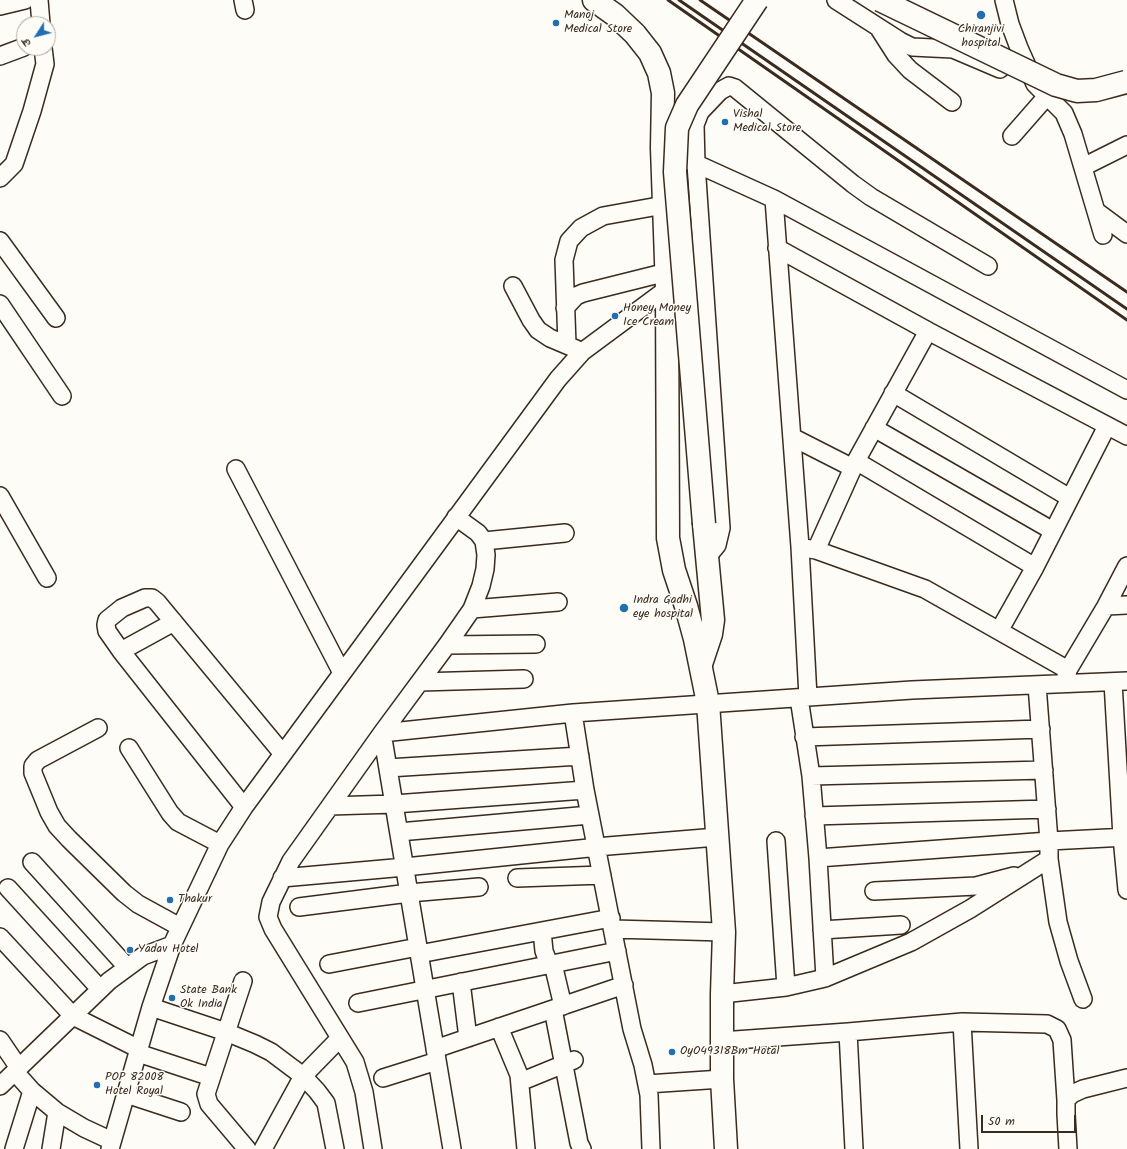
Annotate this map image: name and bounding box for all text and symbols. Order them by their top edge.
place label: Manoj Medical Store [564,9,632,37]
marker: Chiranjivi hospital [975,9,987,21]
north arrow [16,16,56,56]
marker: Manoj Medical Store [551,18,561,28]
place label: Chiranjivi hospital [958,23,1004,51]
text: उ [18,34,36,51]
place label: Vishal Medical Store [733,108,801,136]
marker: Vishal Medical Store [720,117,730,127]
place label: Honey Money Ice Cream [623,302,691,330]
marker: Honey Money Ice Cream [610,311,620,321]
place label: Indra Gadhi eye hospital [633,594,693,622]
marker: Indra Gadhi eye hospital [618,602,630,614]
place label: Thakur [178,893,212,907]
marker: Thakur [165,895,175,905]
place label: Yadav Hotel [138,943,198,957]
marker: Yadav Hotel [125,945,135,955]
place label: State Bank Ok India [180,984,237,1012]
marker: State Bank Ok India [167,993,177,1003]
place label: OyO49318Bm Hotal [680,1045,779,1059]
marker: OyO49318Bm Hotal [667,1047,677,1057]
place label: POP 82008 Hotel Royal [105,1071,164,1099]
marker: POP 82008 Hotel Royal [92,1080,102,1090]
scale bar [983,1107,1078,1133]
text: 50 m [988,1112,1015,1131]

